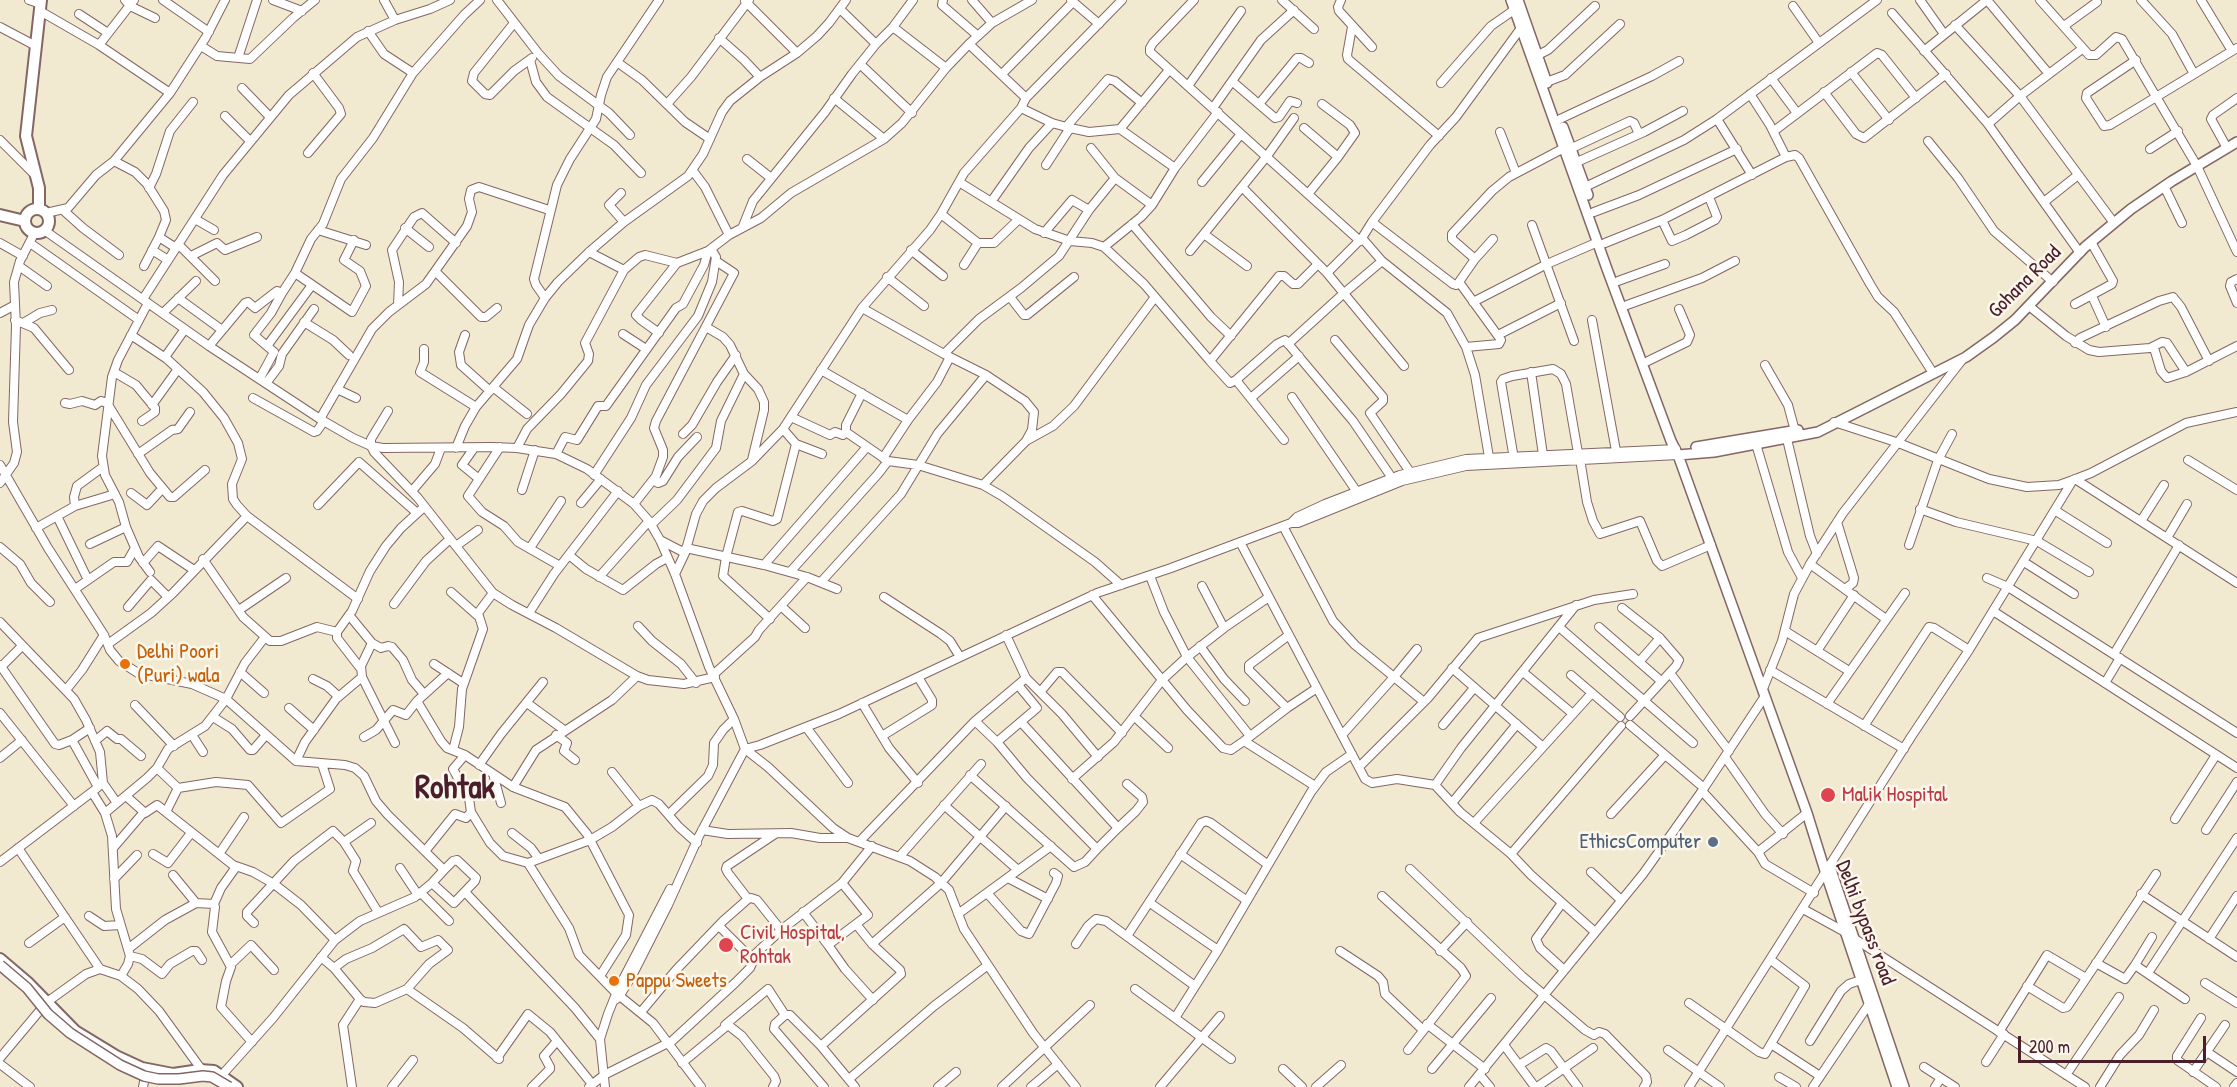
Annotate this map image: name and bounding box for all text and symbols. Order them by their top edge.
street label: Gohana Road [1983,240,2067,324]
place label: Delhi Poori (Puri) wala [137,639,220,689]
marker: Delhi Poori (Puri) wala [118,657,132,671]
district label: Rohtak [415,769,495,809]
place label: Malik Hospital [1842,782,1948,808]
marker: Malik Hospital [1819,786,1837,804]
place label: EthicsComputer [1579,829,1701,855]
marker: EthicsComputer [1706,835,1720,849]
street label: Delhi bypass road [1830,857,1900,989]
place label: Civil Hospital, Rohtak [740,920,845,970]
marker: Civil Hospital, Rohtak [717,936,735,954]
place label: Pappu Sweets [626,968,727,994]
marker: Pappu Sweets [607,974,621,988]
scale bar [2021,1024,2208,1062]
text: 200 m [2029,1034,2070,1059]

